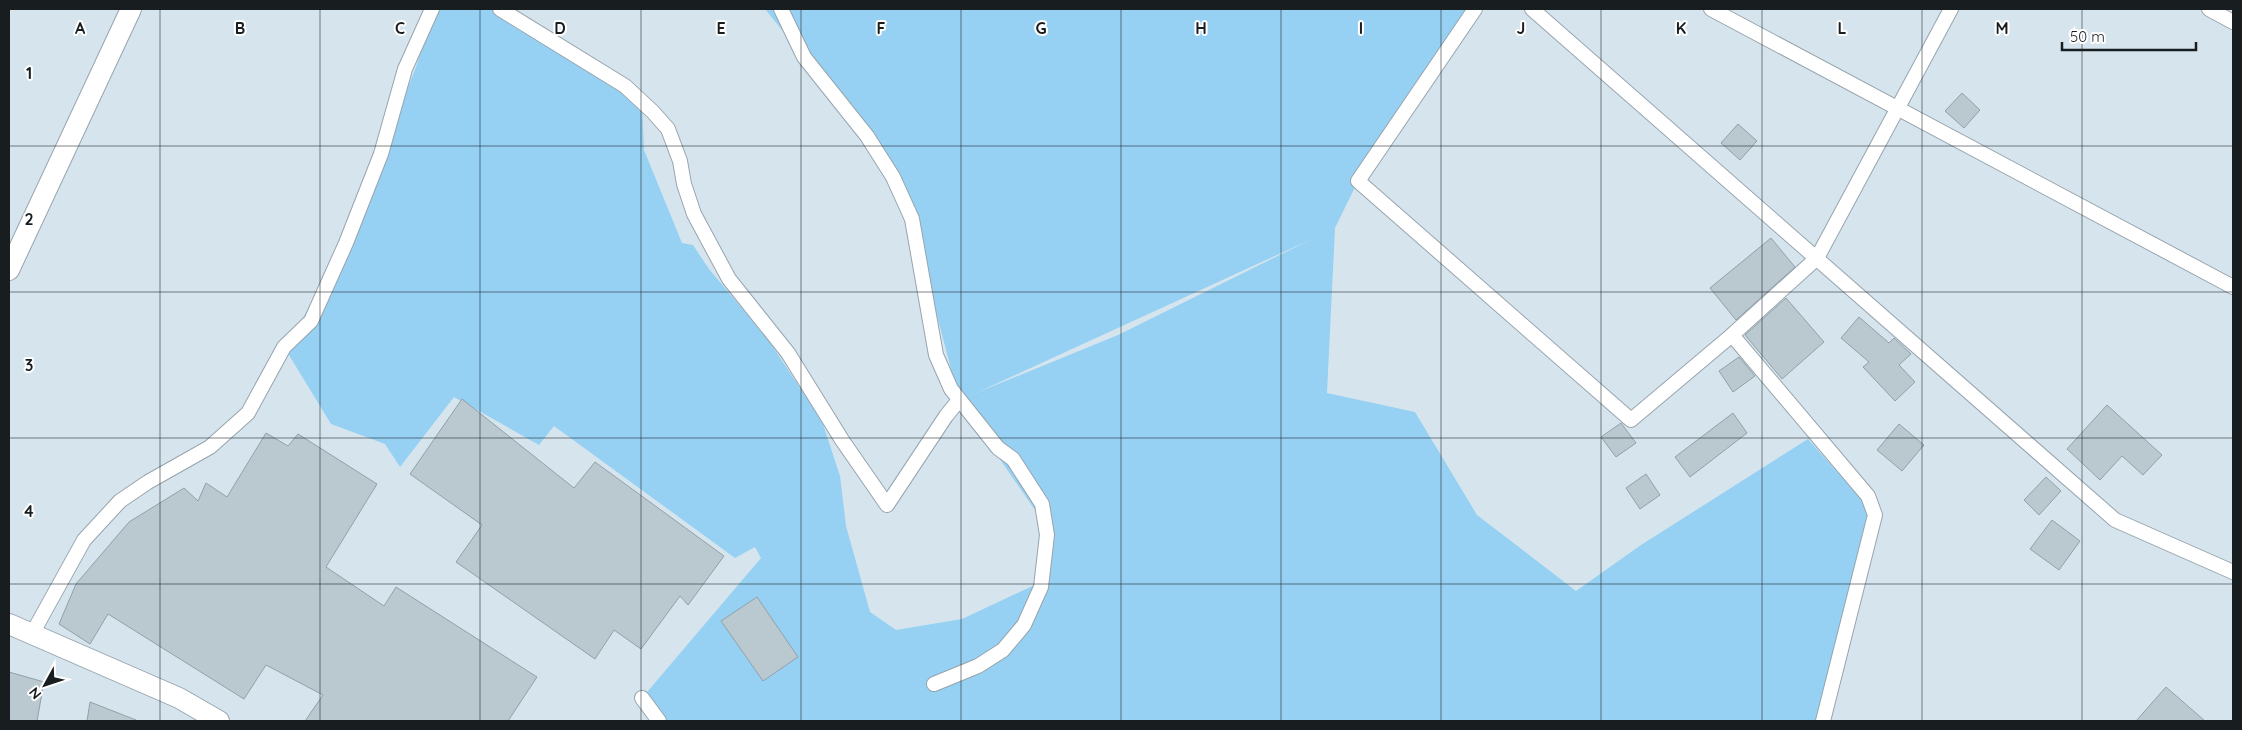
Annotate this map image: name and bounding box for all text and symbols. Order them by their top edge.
text: A [75,18,86,38]
text: B [235,18,245,38]
text: C [395,18,405,38]
text: D [554,18,566,38]
text: E [716,18,726,38]
text: F [877,18,886,38]
text: G [1035,18,1047,38]
text: H [1195,18,1207,38]
text: I [1359,18,1363,38]
text: J [1517,18,1525,38]
text: K [1676,18,1686,38]
text: L [1838,18,1847,38]
text: M [1995,18,2009,38]
scale bar [2062,20,2196,52]
text: 50 m [2070,27,2105,46]
text: 1 [26,63,32,83]
text: 2 [24,209,34,229]
text: 3 [25,355,33,375]
text: 4 [24,501,34,521]
north arrow [20,660,70,710]
text: N [25,684,45,703]

